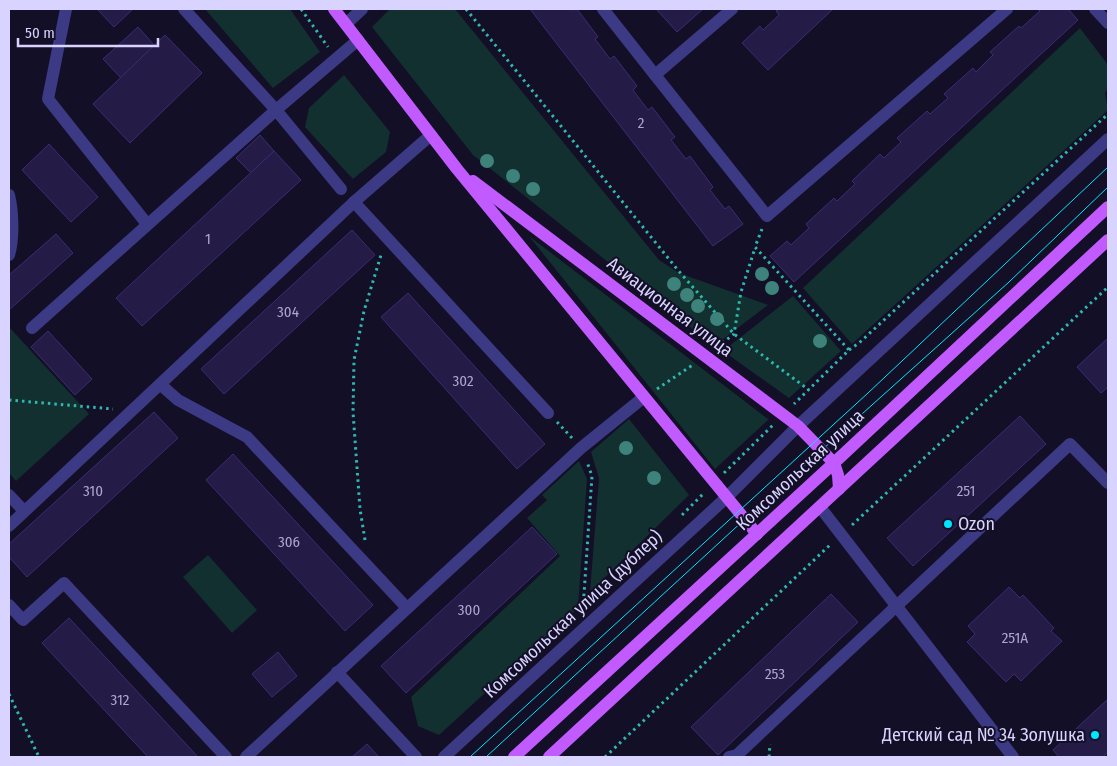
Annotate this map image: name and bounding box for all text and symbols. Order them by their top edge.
scale bar [18,15,158,47]
text: 50 m [25,24,55,42]
house number: 2 [638,114,645,132]
house number: 1 [205,230,211,248]
street label: Авиационная улица [603,253,737,362]
house number: 304 [277,303,299,321]
house number: 302 [452,372,474,390]
street label: Комсомольская улица [731,405,869,535]
house number: 310 [83,482,103,500]
house number: 251 [957,482,975,500]
place label: Ozon [958,513,995,535]
marker: Ozon [942,518,954,530]
street label: Комсомольская улица (дублер) [479,525,667,703]
house number: 306 [278,533,300,551]
house number: 300 [458,601,480,619]
house number: 251А [1002,629,1028,647]
house number: 253 [765,665,785,683]
house number: 312 [111,691,130,709]
place label: Детский сад № 34 Золушка [881,724,1085,746]
marker: Детский сад № 34 Золушка [1089,729,1101,741]

